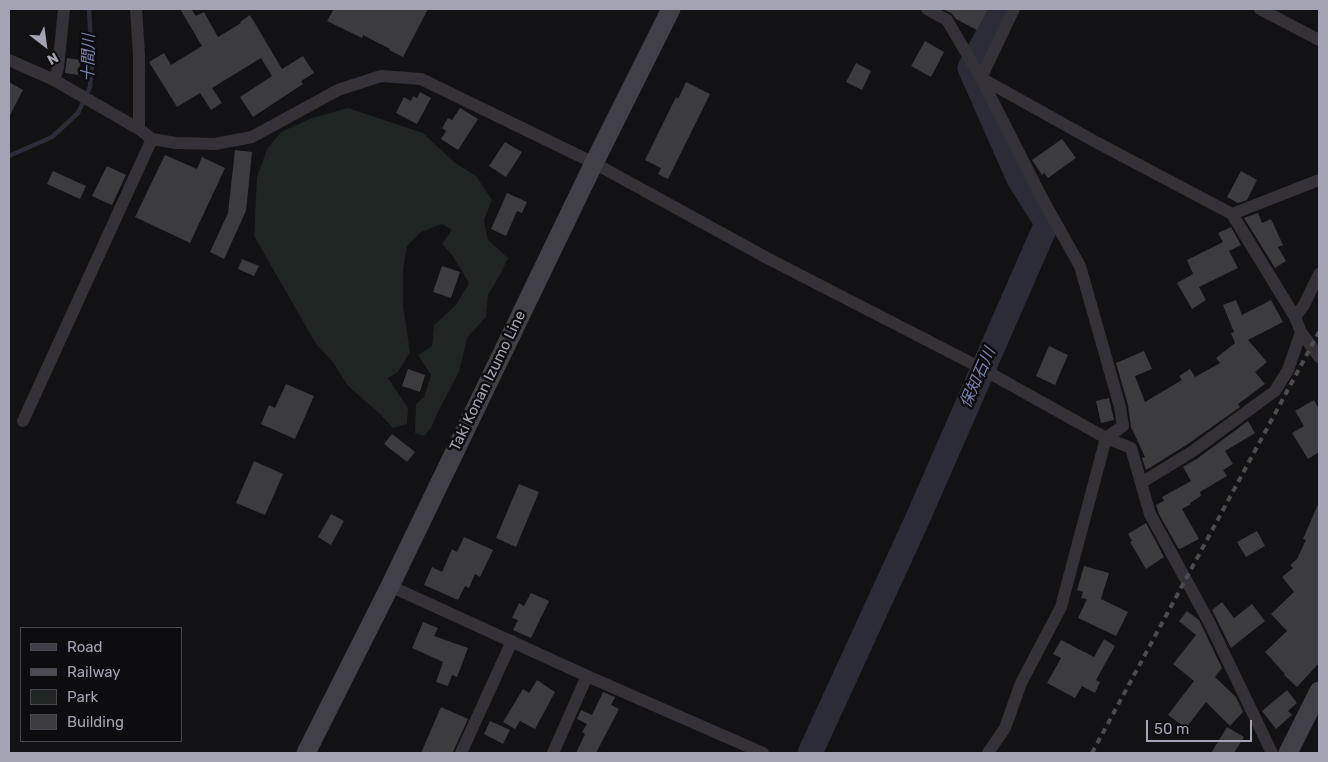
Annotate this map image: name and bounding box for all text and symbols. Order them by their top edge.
north arrow [20,20,70,70]
water label: 十間川 [79,34,99,82]
text: N [44,49,61,68]
street label: Taki Konan Izumo Line [446,308,530,454]
water label: 保知石川 [956,345,1000,411]
legend [20,627,182,742]
text: Road [67,638,103,656]
text: Railway [67,663,121,681]
text: Park [67,688,98,706]
scale bar [1148,710,1254,742]
text: Building [67,713,124,731]
text: 50 m [1154,720,1189,738]

